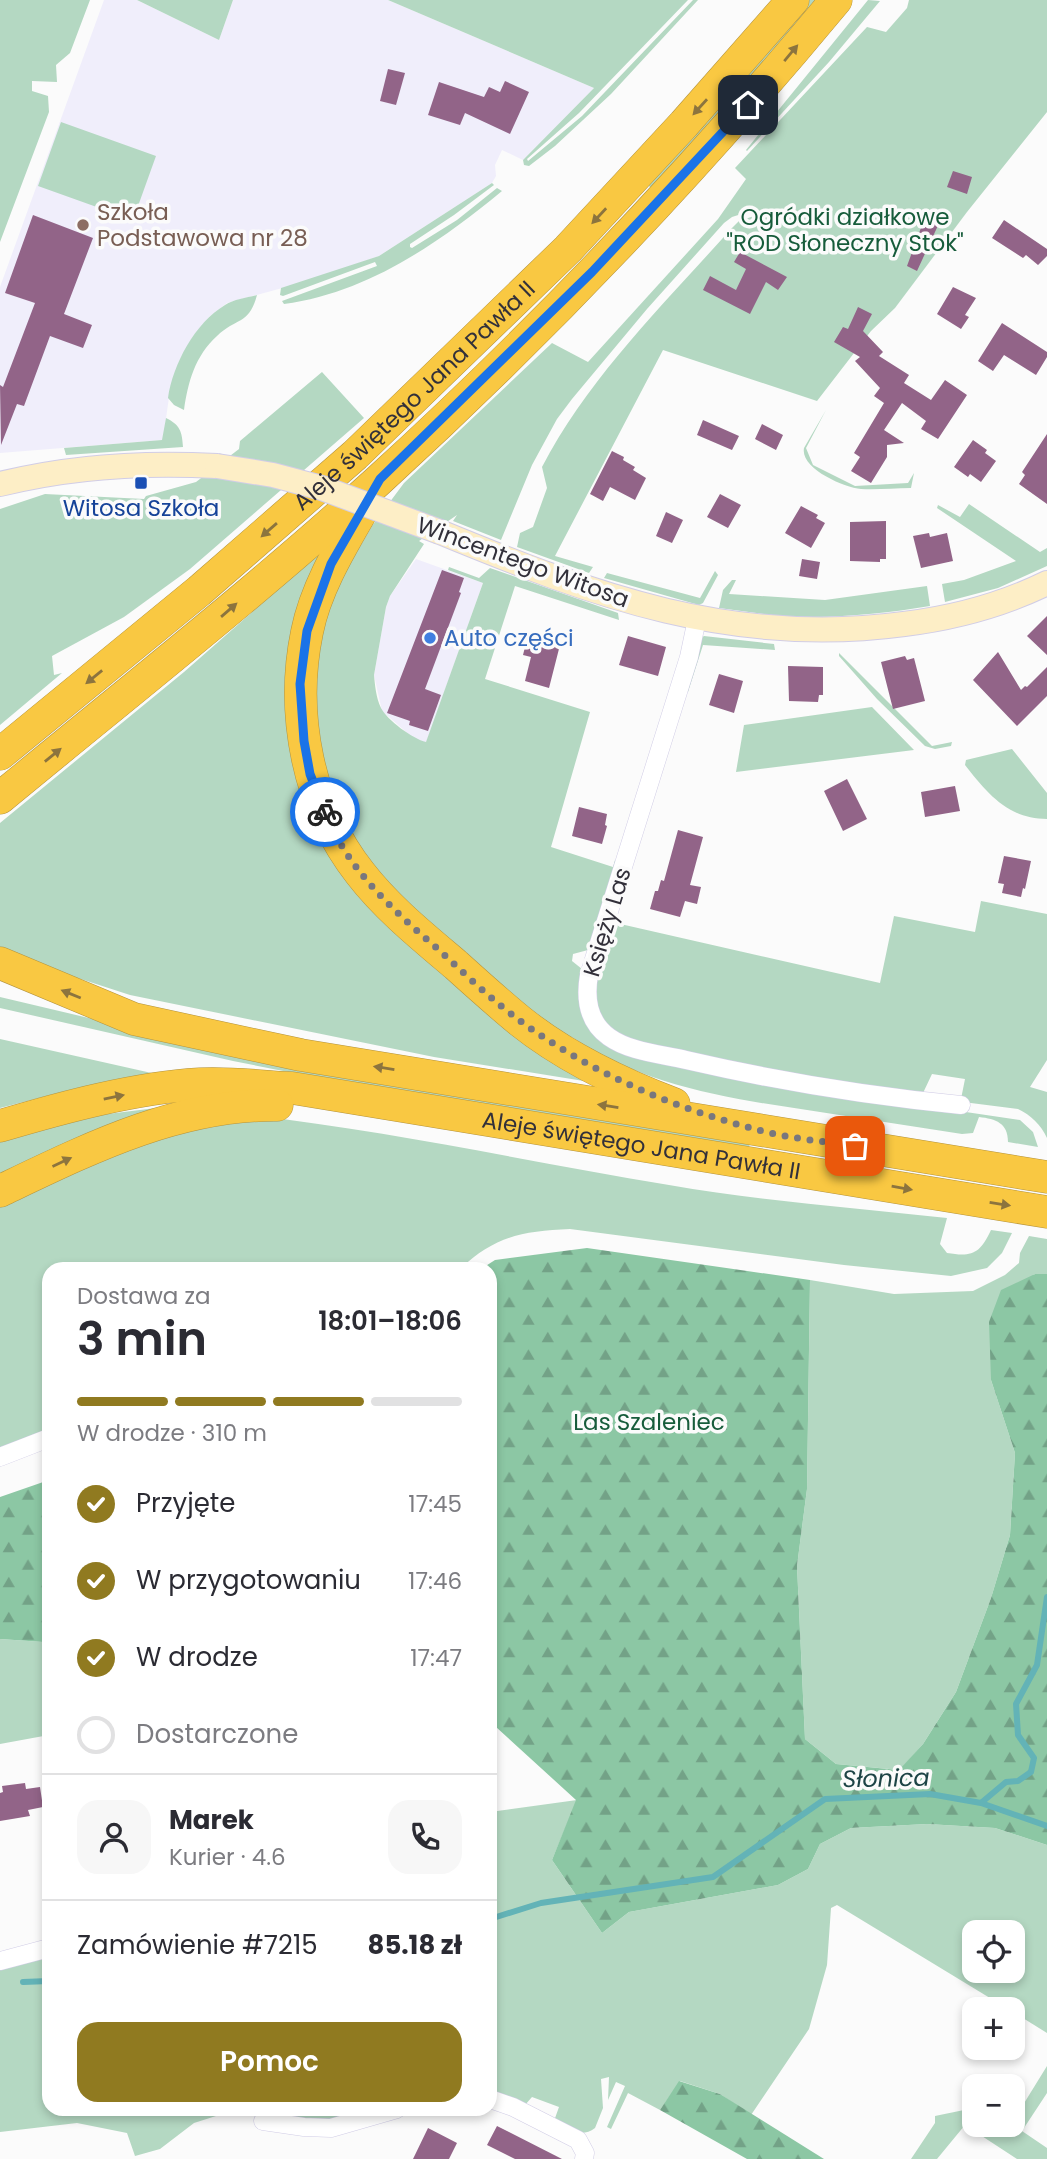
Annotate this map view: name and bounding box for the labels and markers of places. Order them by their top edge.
pin [718,75,778,135]
place label: Szkoła Podstawowa nr 28 [97,196,308,254]
marker: Szkoła Podstawowa nr 28 [75,217,91,233]
marker: Witosa Szkoła [133,475,149,491]
place label: Witosa Szkoła [63,492,219,524]
place label: Auto części [444,622,574,654]
marker: Auto części [422,630,438,646]
pin [825,1116,885,1176]

